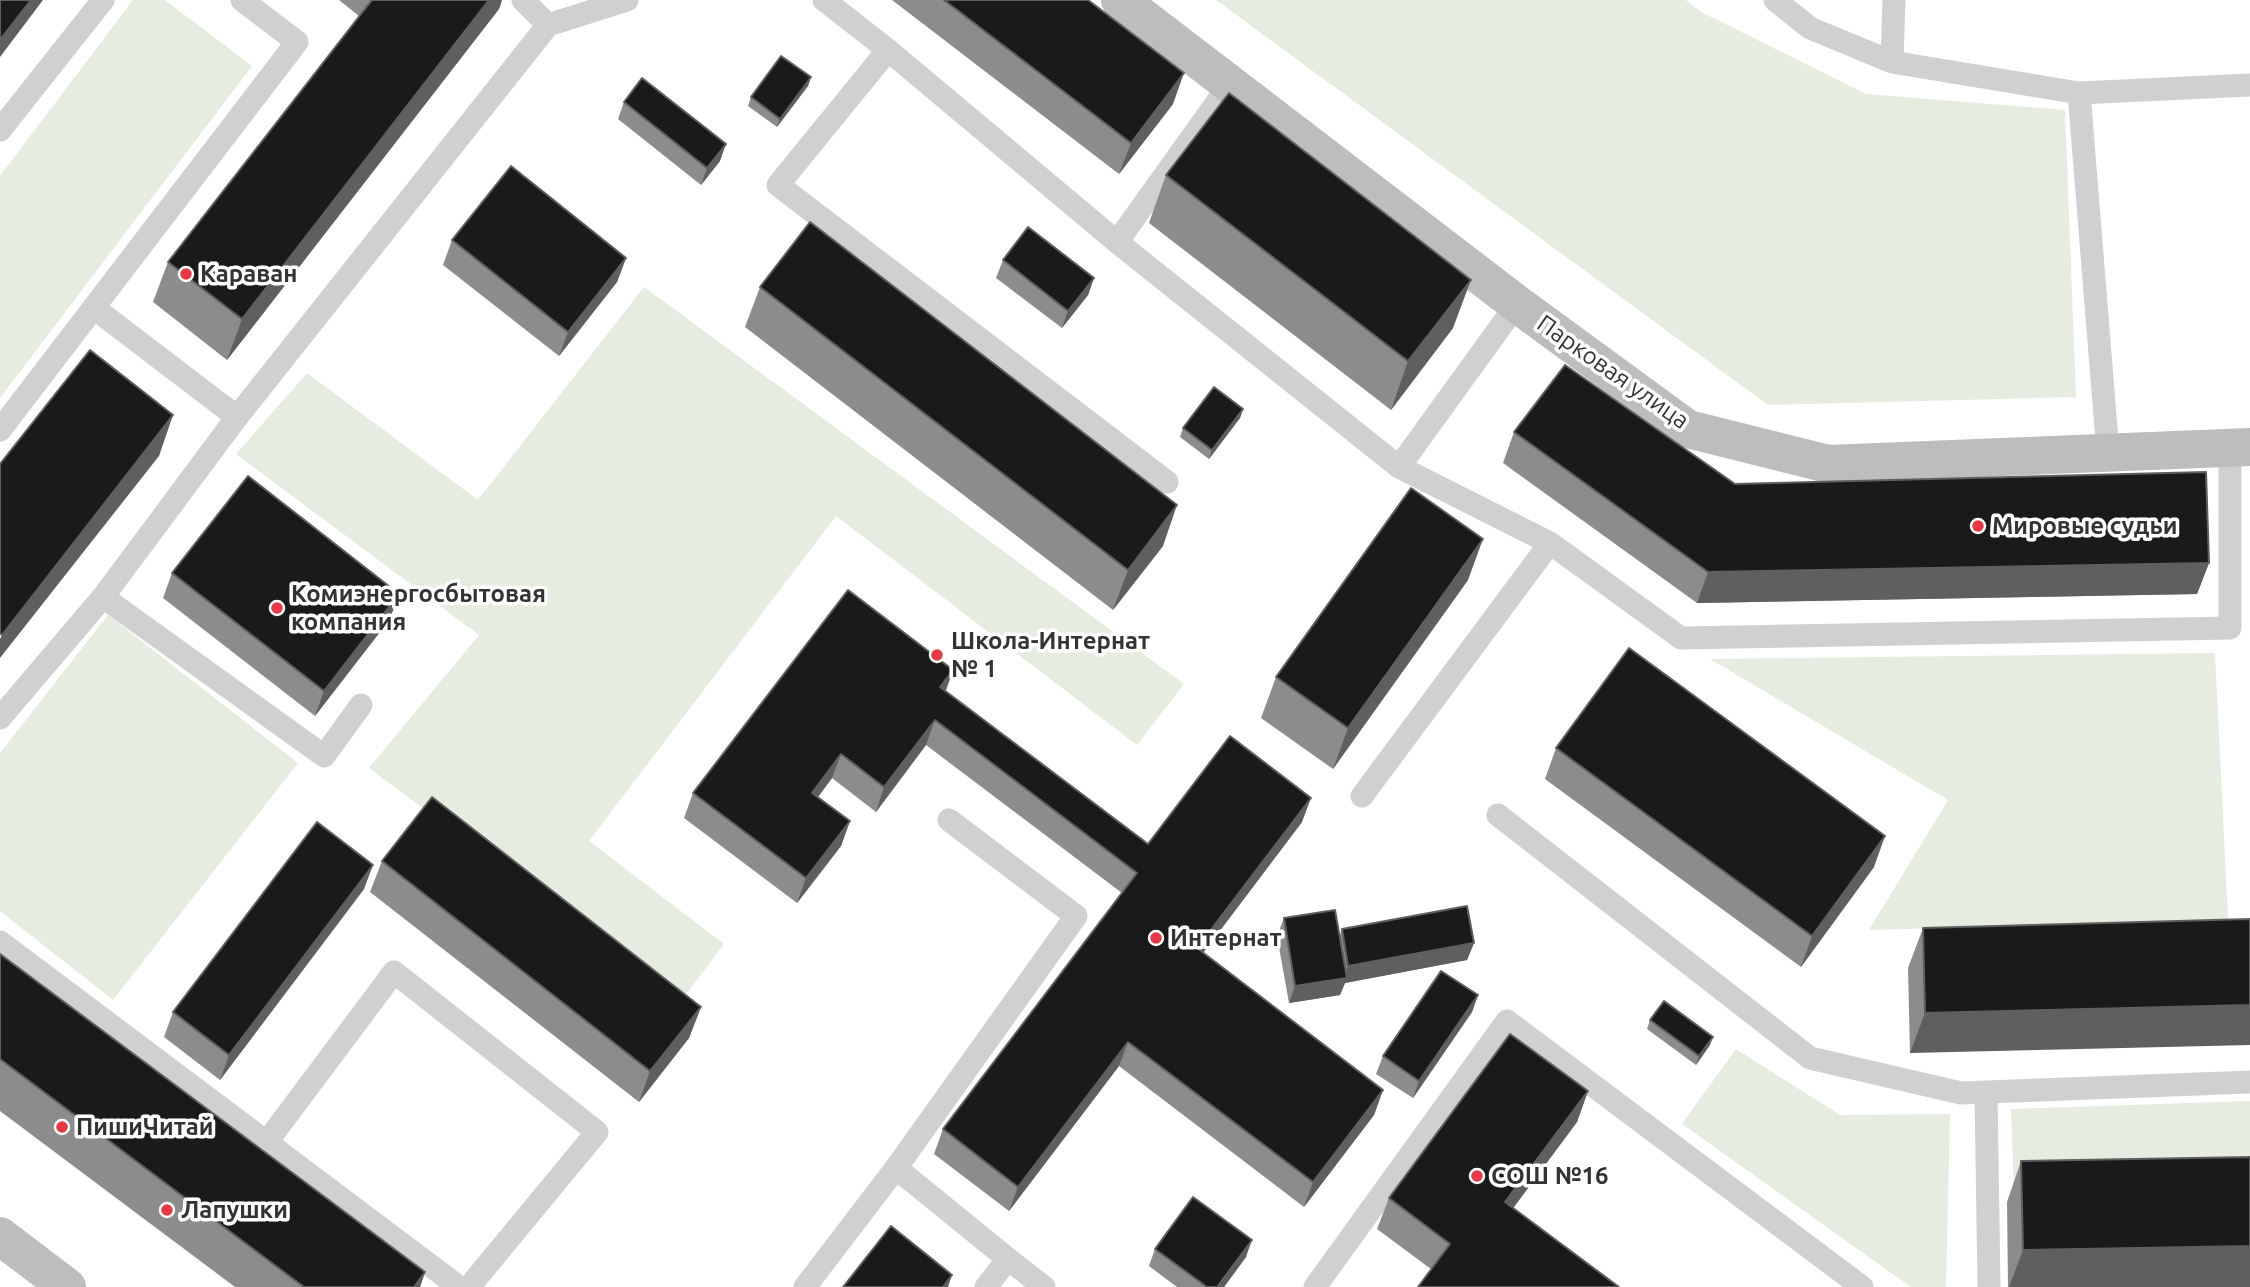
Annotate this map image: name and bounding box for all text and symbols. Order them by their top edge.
place label: Караван [200,260,298,288]
marker: Караван [178,266,194,282]
street label: Парковая улица [1532,309,1694,435]
place label: Мировые судьи [1992,512,2177,540]
marker: Мировые судьи [1970,518,1986,534]
place label: Комиэнергосбытовая компания [291,580,546,636]
marker: Комиэнергосбытовая компания [269,600,285,616]
place label: Школа-Интернат № 1 [951,627,1150,683]
marker: Школа-Интернат № 1 [929,647,945,663]
place label: Интернат [1170,924,1282,952]
marker: Интернат [1148,930,1164,946]
place label: ПишиЧитай [76,1113,213,1141]
marker: ПишиЧитай [54,1119,70,1135]
place label: СОШ №16 [1491,1162,1609,1190]
marker: СОШ №16 [1469,1168,1485,1184]
place label: Лапушки [181,1196,288,1224]
marker: Лапушки [159,1202,175,1218]

